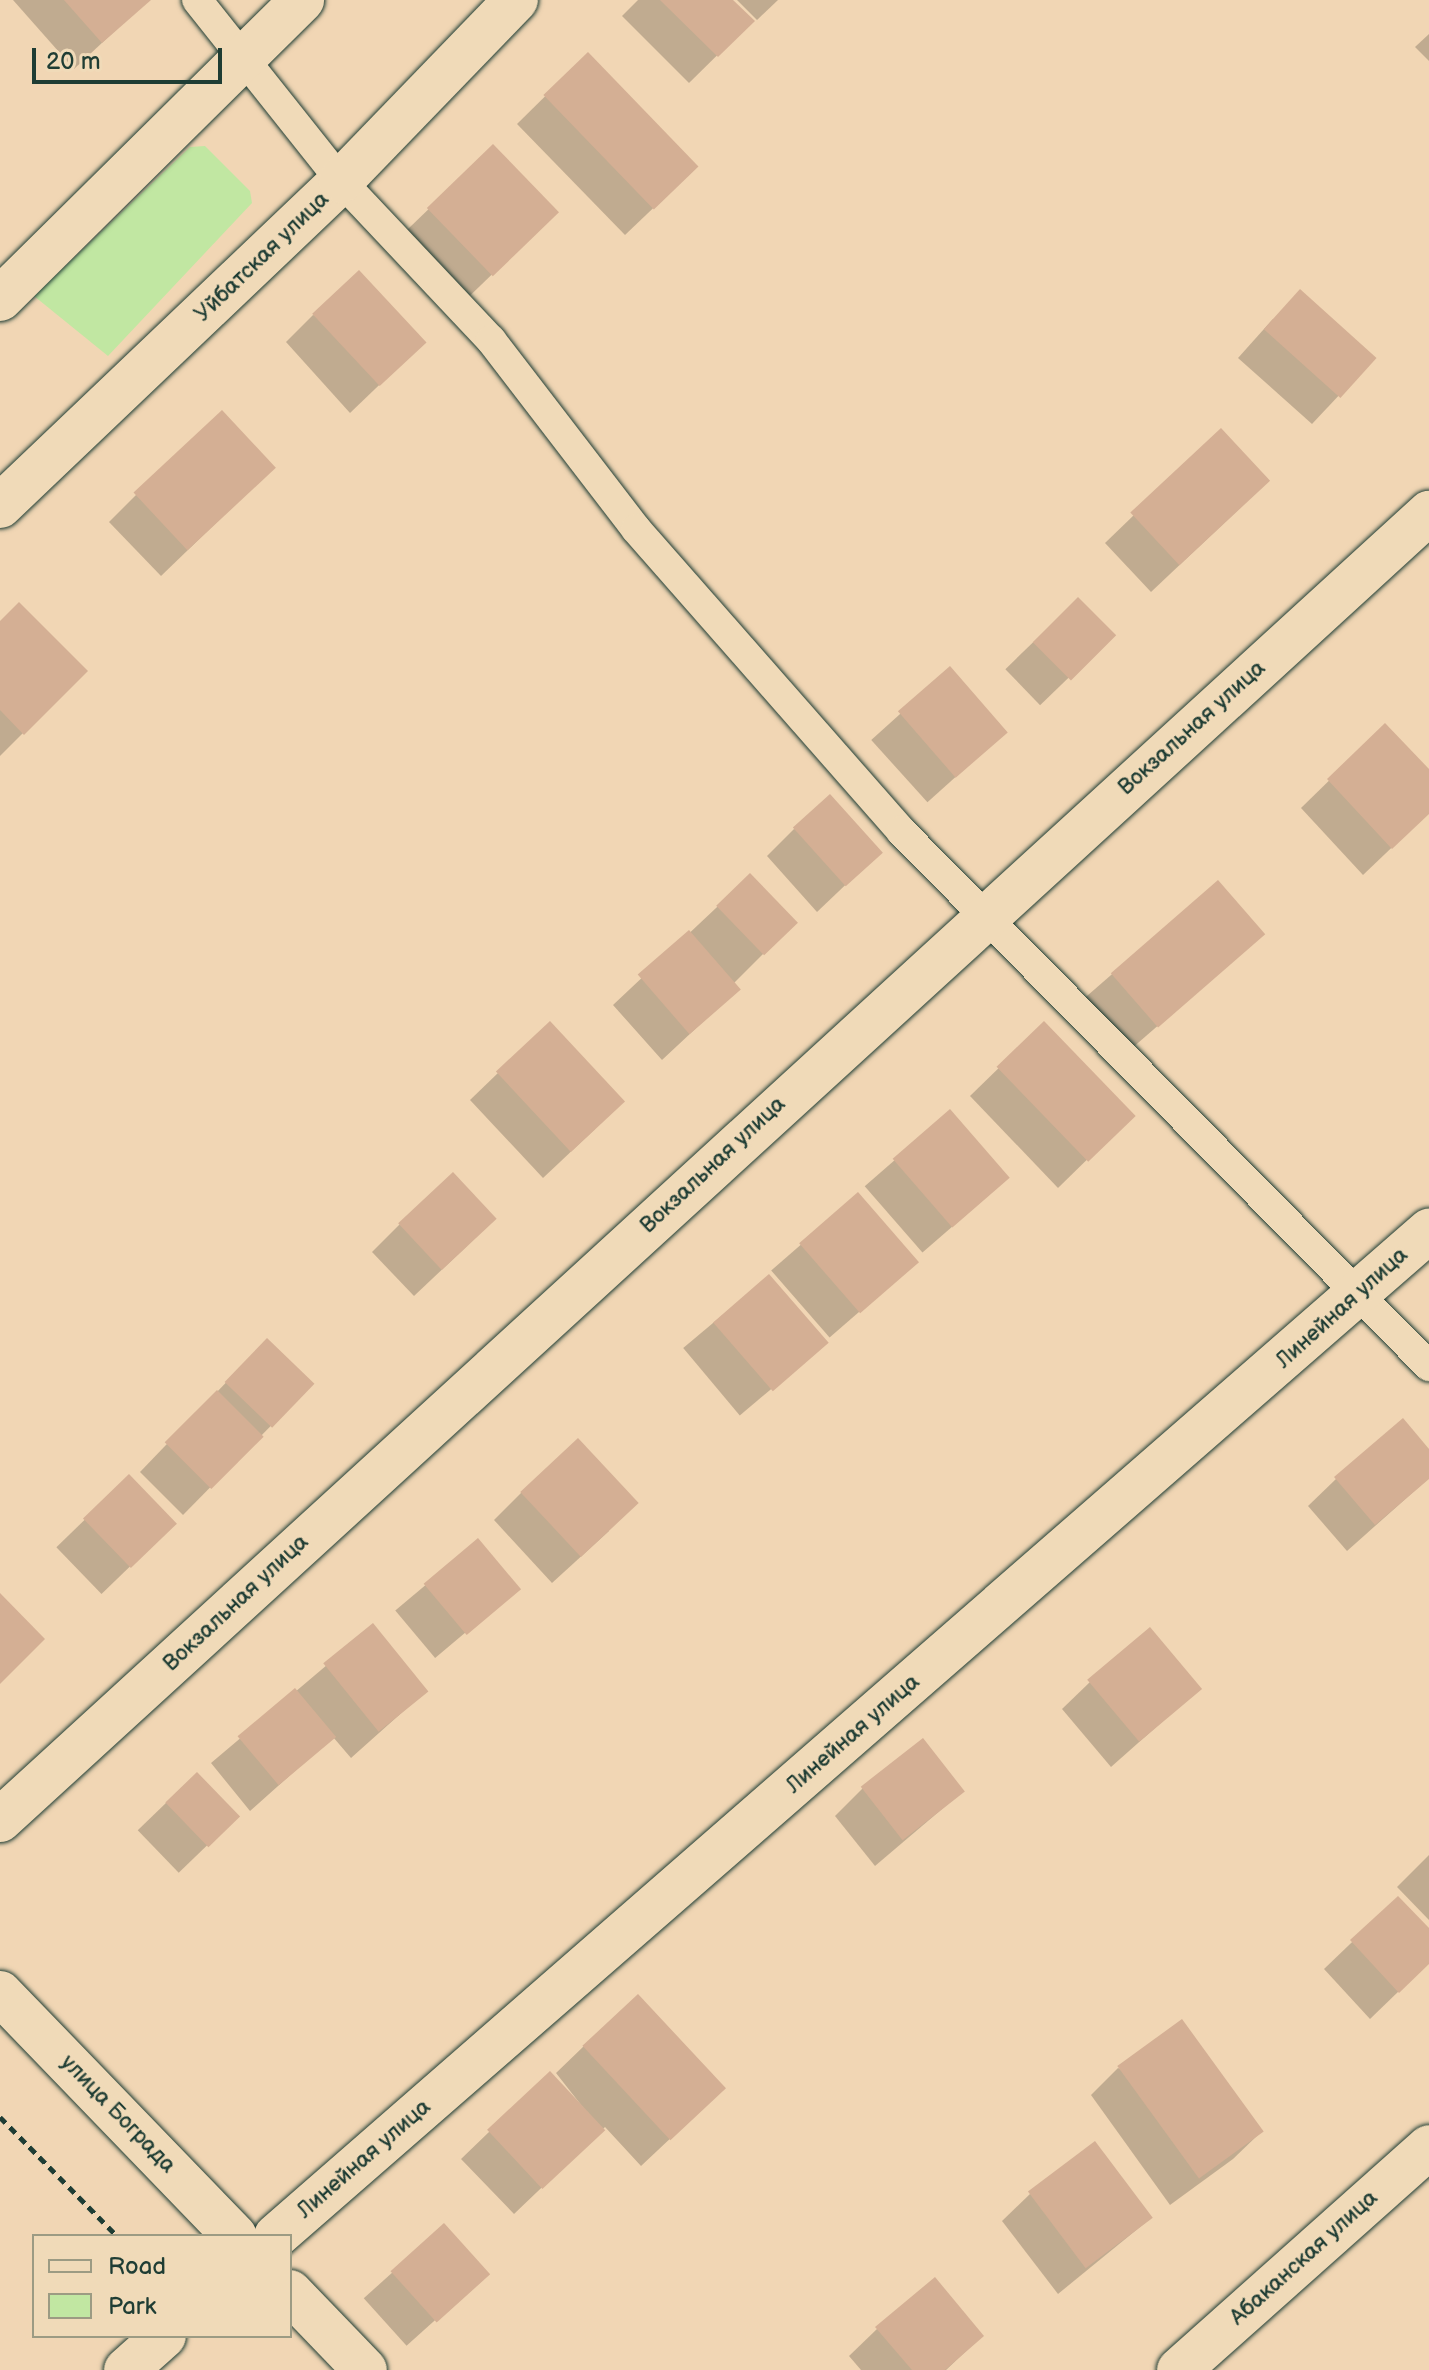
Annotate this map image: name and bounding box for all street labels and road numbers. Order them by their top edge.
street label: Уйбатская улица [190,186,334,328]
street label: Вокзальная улица [1113,655,1271,801]
street label: Вокзальная улица [635,1091,791,1239]
street label: Линейная улица [1271,1242,1413,1374]
street label: Вокзальная улица [158,1529,314,1677]
street label: Линейная улица [781,1669,925,1799]
street label: улица Бограда [55,2049,181,2179]
street label: Линейная улица [292,2094,436,2224]
street label: Абаканская улица [1225,2185,1383,2331]

